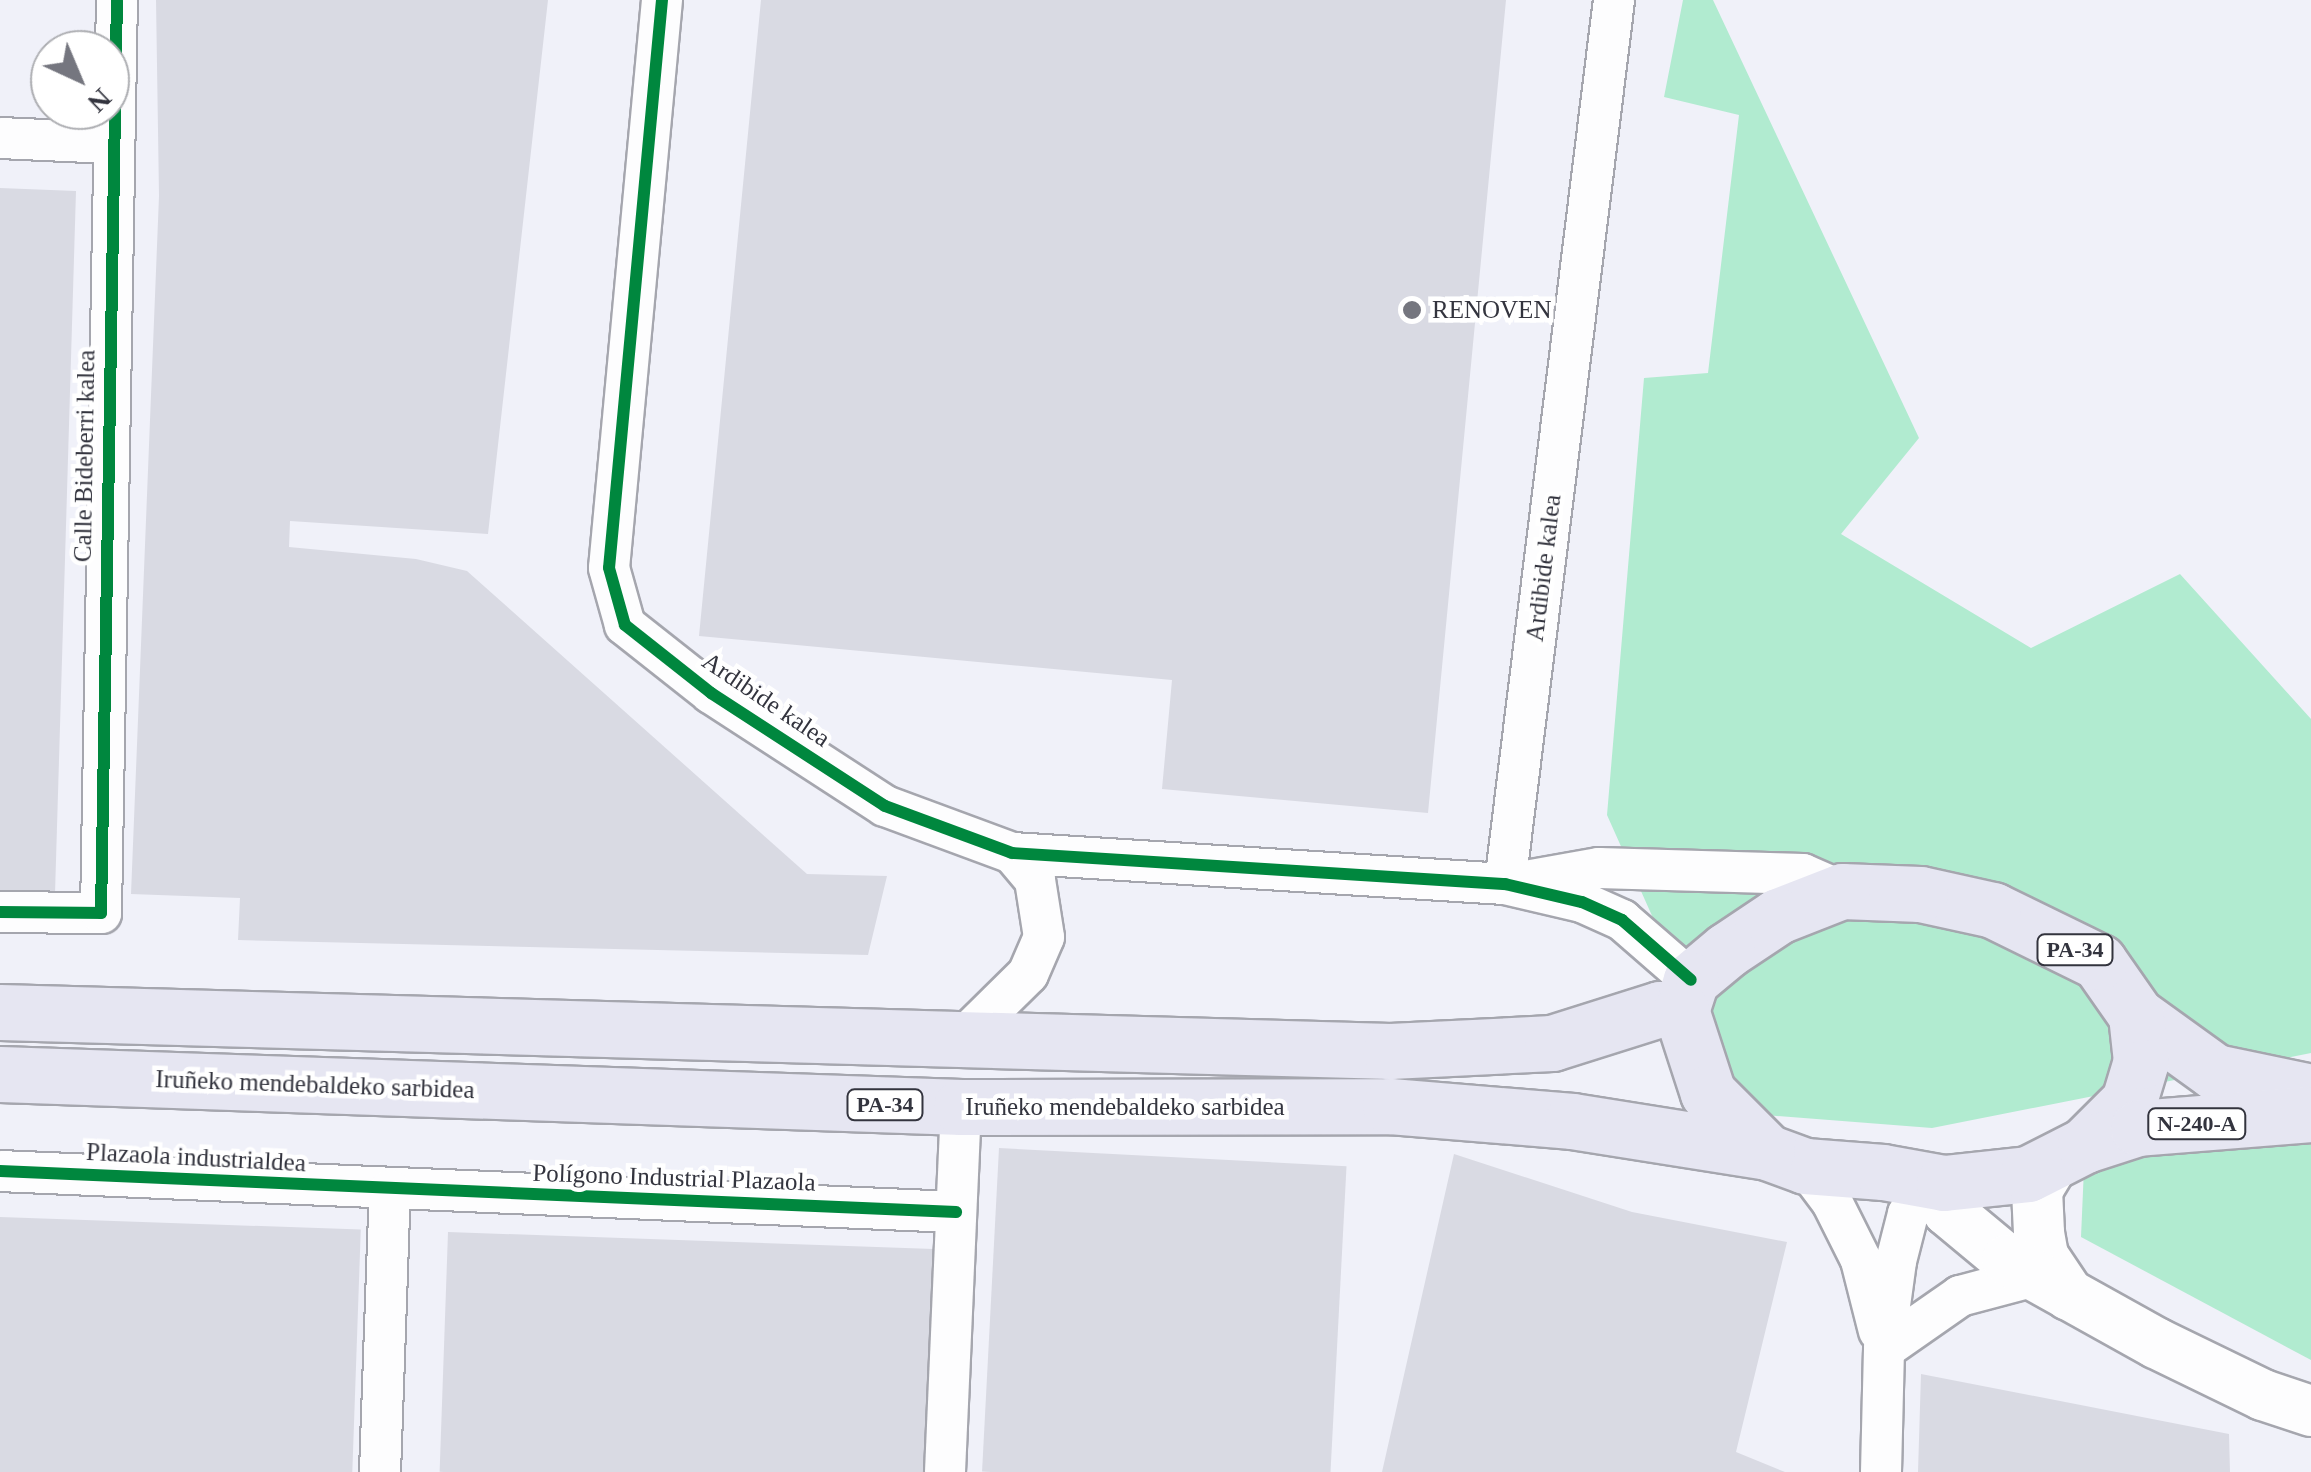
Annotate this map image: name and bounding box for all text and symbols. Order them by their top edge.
north arrow [30,30,130,130]
text: N [82,82,118,119]
place label: RENOVEN [1432,295,1551,325]
marker: RENOVEN [1401,299,1423,321]
street label: Calle Bideberri kalea [68,350,102,562]
street label: Ardibide kalea [1520,493,1568,643]
street label: Ardibide kalea [696,646,836,754]
road number: PA-34 [2035,933,2115,967]
street label: Iruñeko mendebaldeko sarbidea [155,1064,475,1106]
road number: PA-34 [845,1088,925,1122]
street label: Iruñeko mendebaldeko sarbidea [965,1092,1285,1122]
road number: N-240-A [2147,1107,2247,1141]
street label: Plazaola industrialdea [85,1137,307,1179]
street label: Polígono Industrial Plazaola [532,1158,816,1198]

